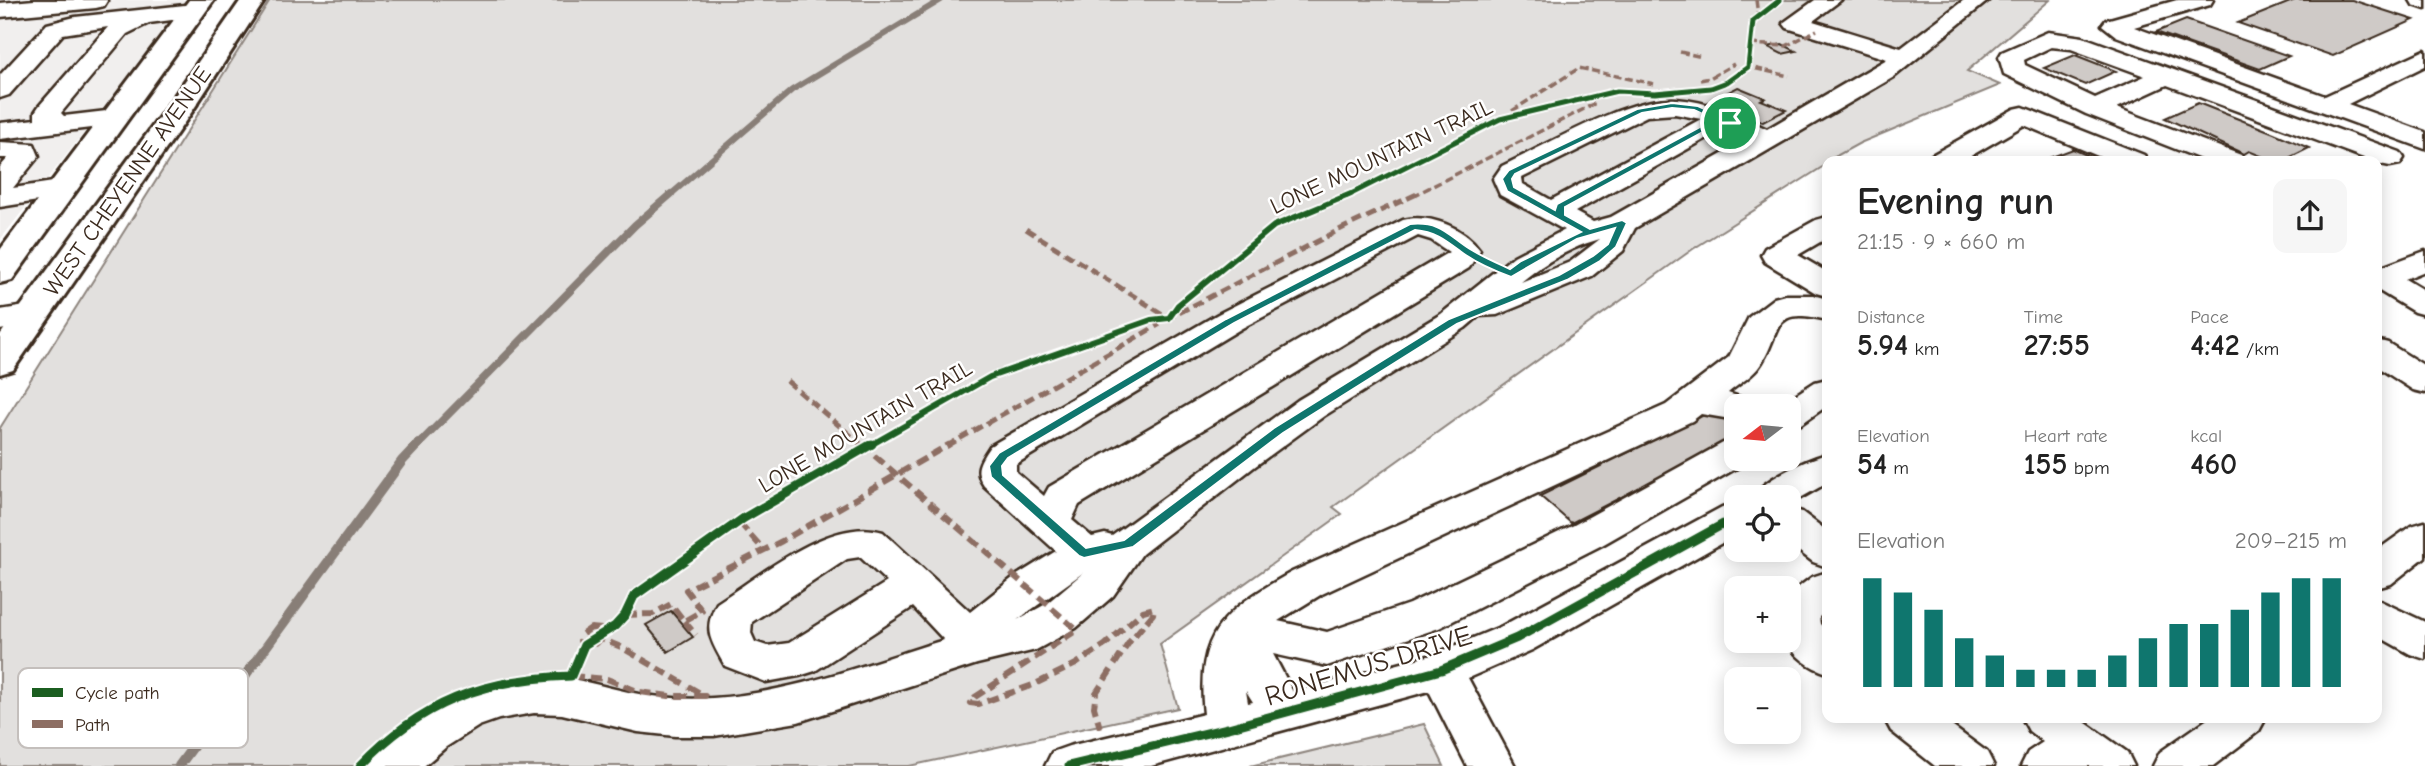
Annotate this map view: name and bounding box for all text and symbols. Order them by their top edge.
street label: WEST CHEYENNE AVENUE [38,61,217,301]
street label: LONE MOUNTAIN TRAIL [1266,93,1497,220]
pin [1700,93,1760,153]
icon: arrive [1711,104,1749,142]
button: share [2273,179,2347,253]
text: Evening run [1857,180,2054,224]
text: 21:15 · 9 × 660 m [1857,228,2025,255]
text: Distance [1857,306,1925,328]
text: Time [2024,306,2063,328]
text: Pace [2190,306,2229,328]
text: 5.94 [1857,328,1908,363]
text: 27:55 [2024,328,2090,363]
text: 4:42 [2190,328,2240,363]
text: km [1908,338,1939,360]
text: /km [2240,338,2279,360]
street label: LONE MOUNTAIN TRAIL [754,354,977,499]
north arrow [1724,394,1801,471]
map controls [1724,394,1801,744]
text: Elevation [1857,425,1930,447]
text: Heart rate [2024,425,2107,447]
text: kcal [2190,425,2222,447]
text: 54 [1857,447,1887,482]
text: 155 [2024,447,2067,482]
text: 460 [2190,447,2237,482]
text: m [1887,457,1909,479]
text: bpm [2067,457,2110,479]
button: locate [1724,485,1801,562]
text: Elevation [1857,527,1945,554]
text: 209–215 m [2235,527,2347,554]
button: + [1724,576,1801,653]
street label: RONEMUS DRIVE [1261,619,1476,713]
button: − [1724,667,1801,744]
legend [18,668,248,748]
text: Cycle path [75,682,160,704]
text: Path [75,714,110,736]

